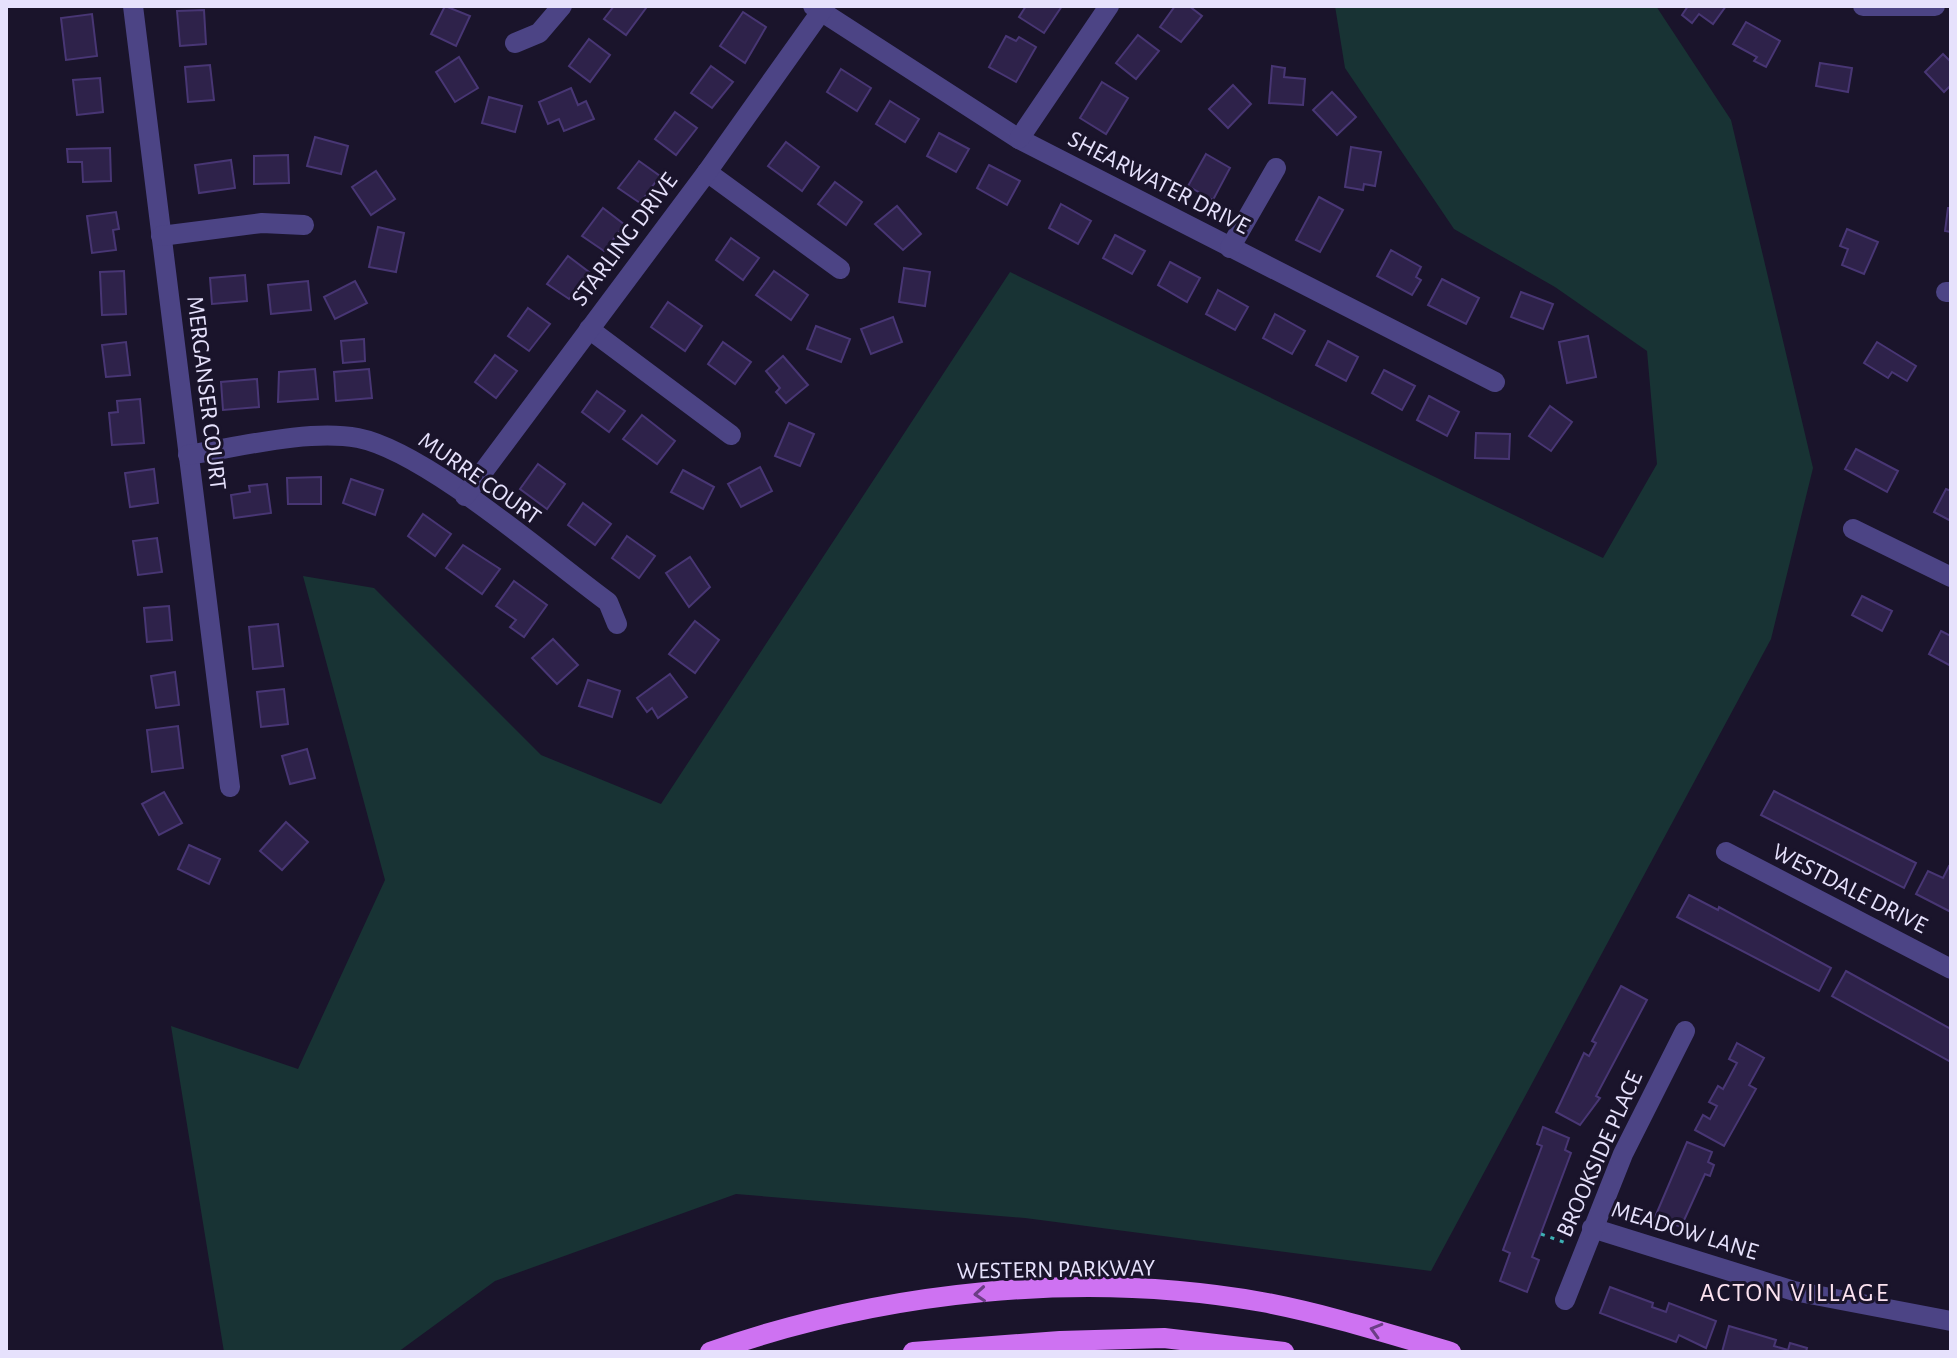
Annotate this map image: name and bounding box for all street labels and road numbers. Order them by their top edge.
street label: SHEARWATER DRIVE [1064,127,1253,239]
street label: STARLING DRIVE [567,168,683,310]
street label: MERGANSER COURT [182,295,230,492]
street label: MURRE COURT [414,428,545,530]
street label: WESTDALE DRIVE [1768,840,1931,938]
street label: BROOKSIDE PLACE [1553,1068,1647,1241]
street label: MEADOW LANE [1609,1197,1761,1265]
street label: WESTERN PARKWAY [956,1256,1156,1284]

